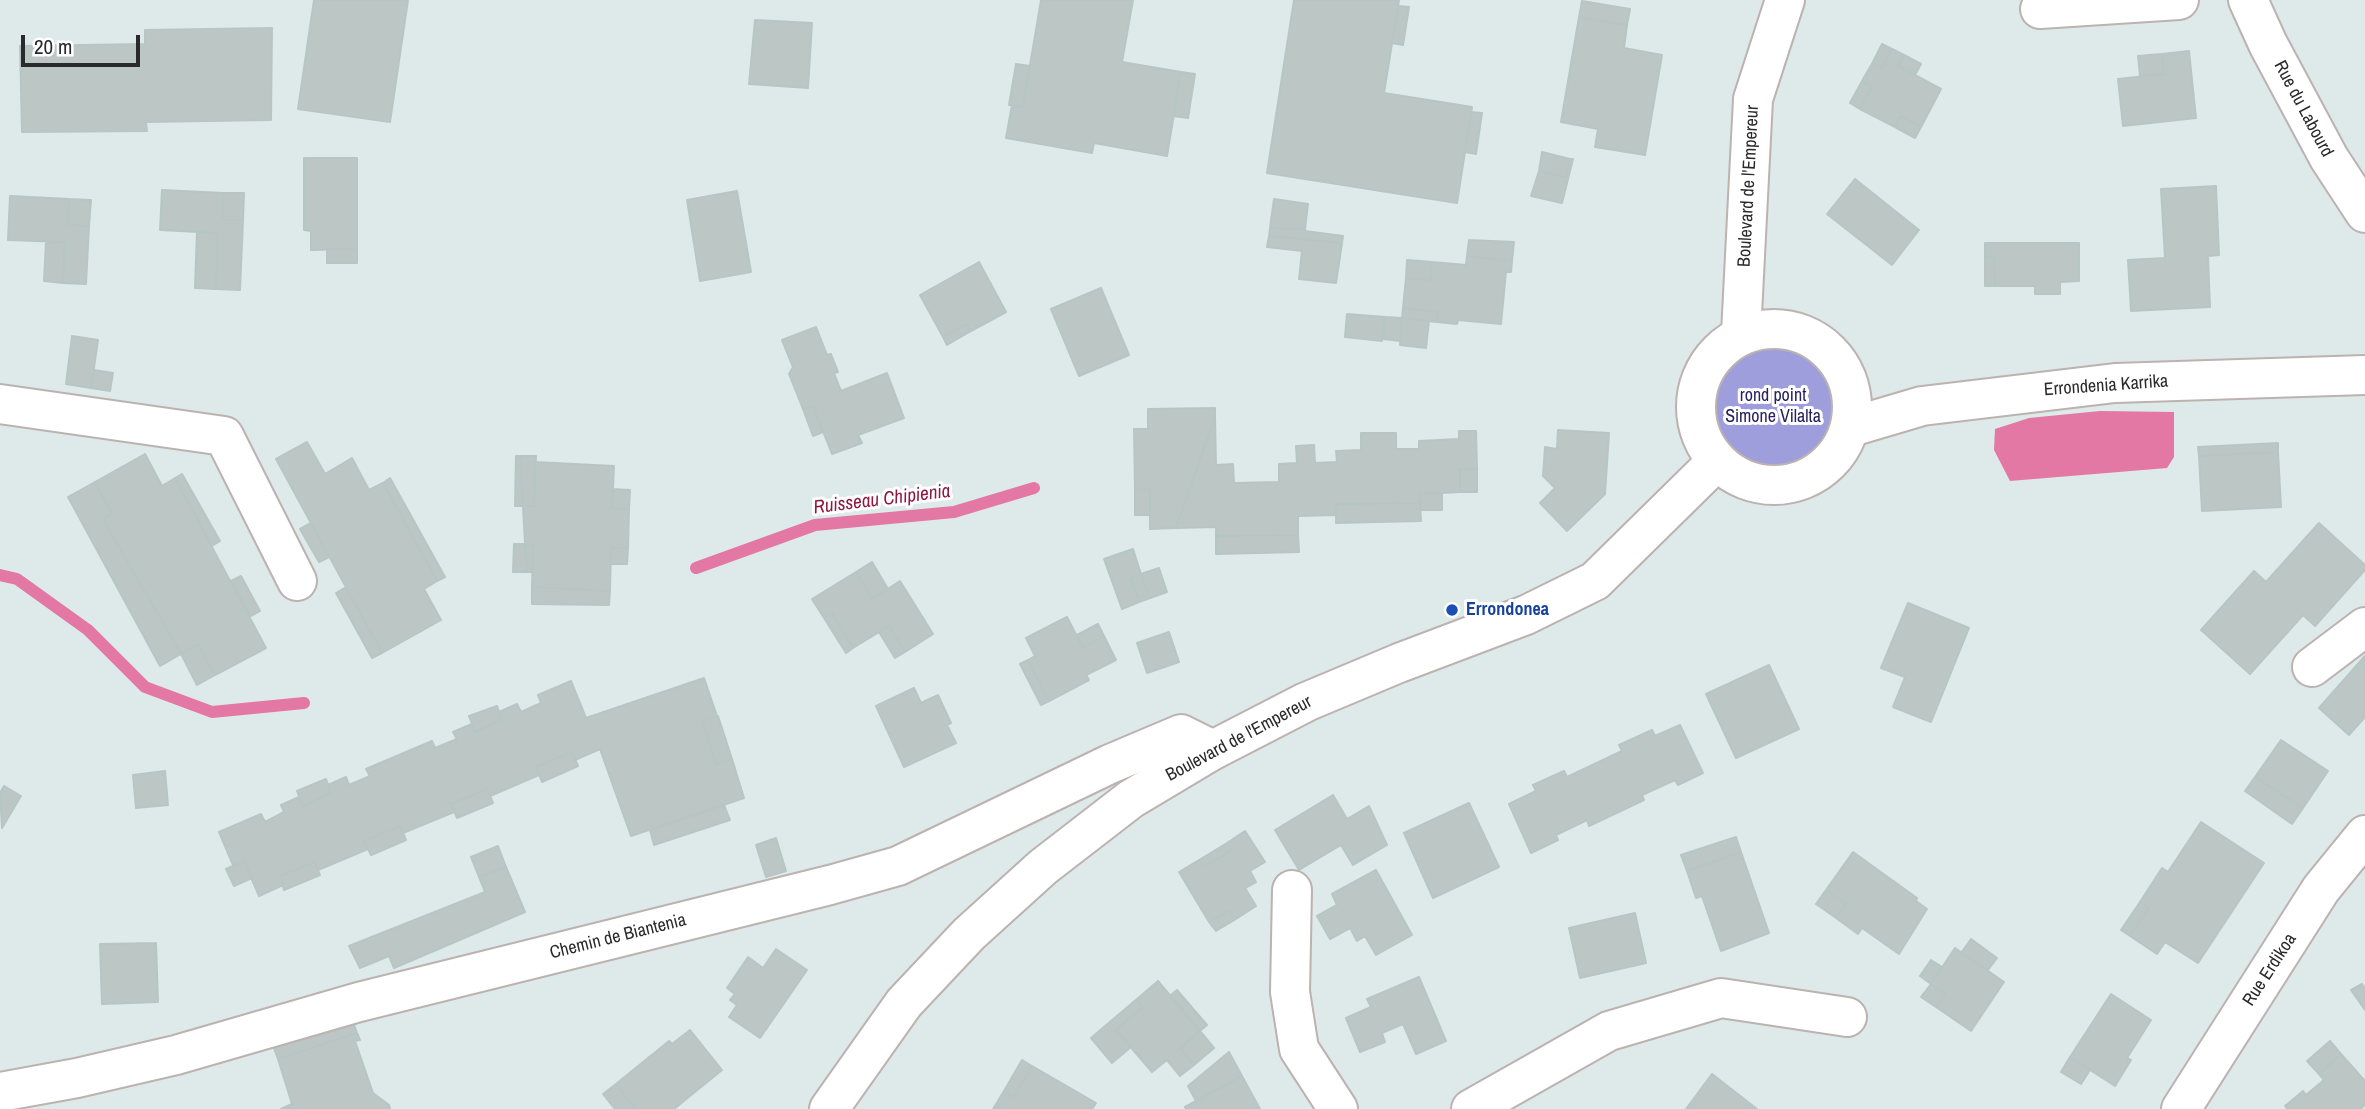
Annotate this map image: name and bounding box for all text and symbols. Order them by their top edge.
scale bar [24,21,144,65]
text: 20 m [34,32,72,61]
street label: Rue du Labourd [2269,57,2337,161]
street label: Boulevard de l'Empereur [1734,105,1764,267]
street label: Errondenia Karrika [2043,371,2169,401]
park label: rond point Simone Vilalta [1725,385,1821,428]
water label: Ruisseau Chipienia [812,480,952,520]
place label: Errondonea [1466,599,1549,621]
marker: Errondonea [1444,602,1460,618]
street label: Boulevard de l'Empereur [1162,691,1316,787]
street label: Chemin de Biantenia [548,910,688,964]
street label: Rue Erdikoa [2239,930,2301,1010]

